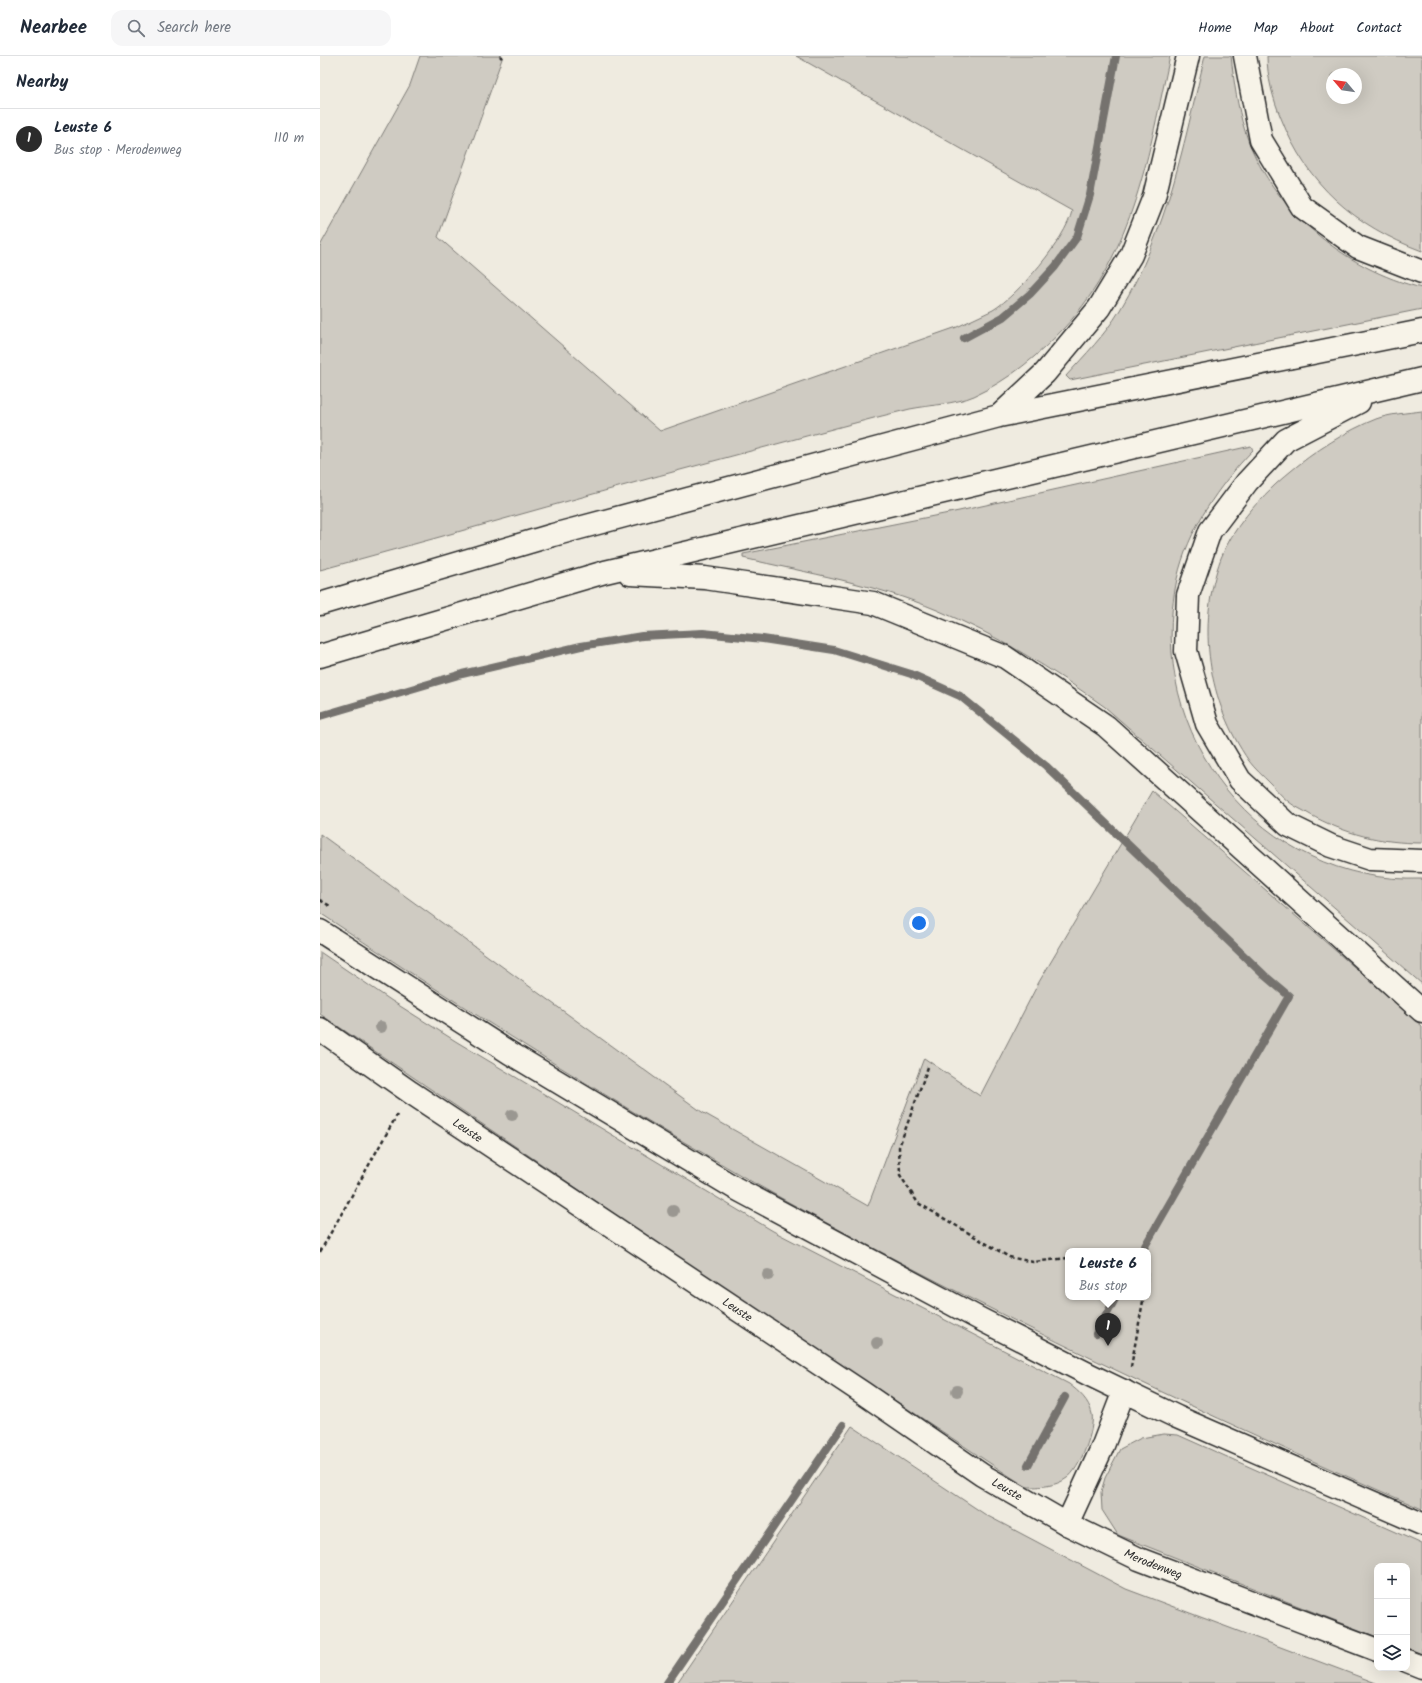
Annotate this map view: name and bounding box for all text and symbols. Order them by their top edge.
search box [111,10,391,46]
text: Nearbee [20,13,87,43]
text: Search here [157,16,231,40]
icon: search [125,17,147,39]
text: Home [1198,17,1232,39]
text: Map [1254,17,1278,39]
text: About [1300,17,1334,39]
text: Contact [1356,17,1402,39]
north arrow [1326,68,1362,104]
text: Nearby [16,69,68,96]
text: Leuste 6 [54,116,112,140]
text: 1 [27,128,31,149]
text: 110 m [274,128,304,149]
text: Bus stop · Merodenweg [54,140,182,161]
your location [909,913,929,933]
street label: Leuste [448,1114,487,1148]
popup [1065,1248,1151,1300]
text: Leuste 6 [1079,1252,1137,1276]
text: Bus stop [1079,1276,1127,1297]
street label: Leuste [718,1293,757,1327]
pin: 1 [1095,1313,1121,1346]
street label: Leuste [988,1473,1026,1507]
street label: Merodenweg [1121,1544,1185,1585]
map controls [1374,1563,1410,1671]
button: + [1374,1563,1410,1599]
button: − [1374,1599,1410,1635]
button: layers [1374,1635,1410,1671]

